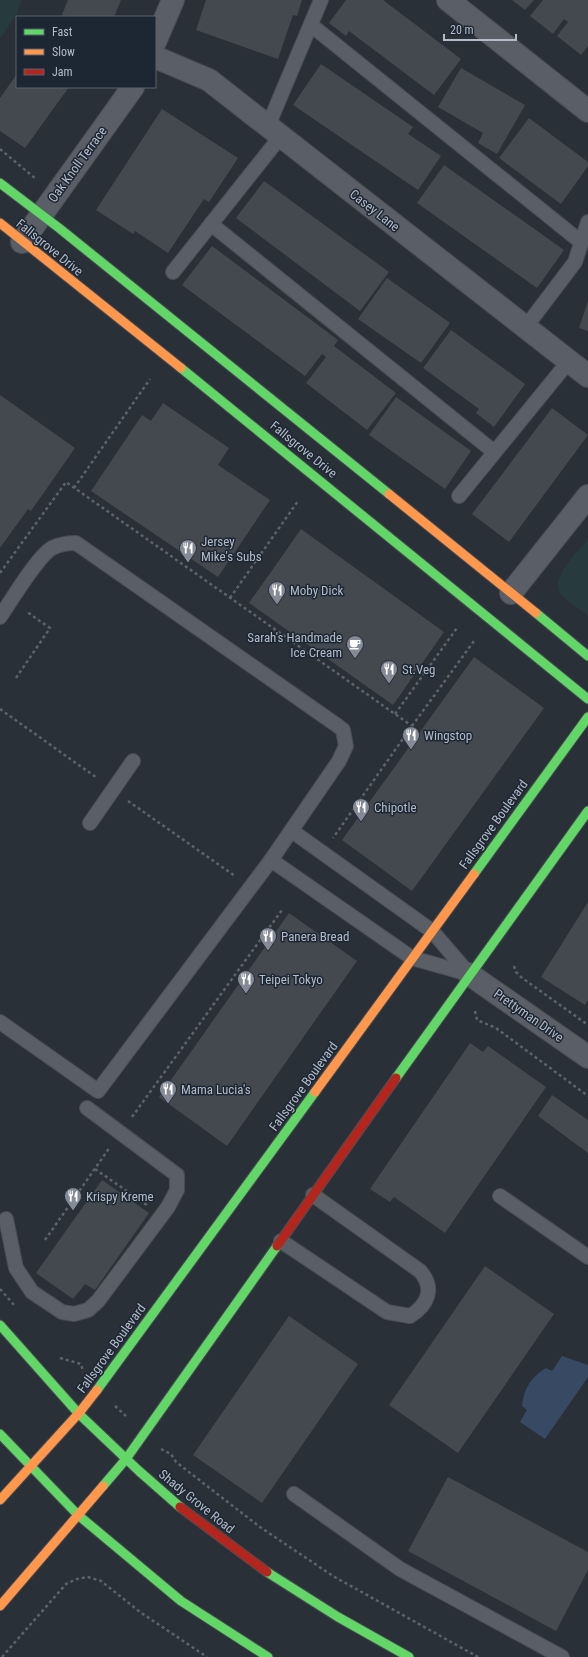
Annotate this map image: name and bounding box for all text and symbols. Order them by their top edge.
legend [16,16,156,88]
scale bar [444,16,516,42]
text: 20 m [450,23,474,37]
text: Fast [52,25,73,39]
text: Slow [52,45,75,59]
text: Jam [52,65,73,79]
street label: Oak Knoll Terrace [45,124,110,205]
street label: Casey Lane [347,186,402,234]
street label: Fallsgrove Drive [13,216,86,279]
street label: Fallsgrove Drive [267,418,340,481]
place label: Jersey Mike's Subs [201,534,262,564]
restaurant icon: Jersey Mike's Subs [178,538,198,563]
restaurant icon: Moby Dick [267,580,287,605]
place label: Moby Dick [290,583,343,598]
place label: Sarah's Handmade Ice Cream [247,630,342,660]
cafe icon: Sarah's Handmade Ice Cream [345,634,365,659]
restaurant icon: St.Veg [379,659,399,684]
place label: St.Veg [402,662,436,677]
restaurant icon: Wingstop [401,725,421,750]
place label: Wingstop [424,728,472,743]
street label: Fallsgrove Boulevard [456,777,531,872]
restaurant icon: Chipotle [351,797,371,822]
place label: Chipotle [374,800,417,815]
restaurant icon: Panera Bread [258,926,278,951]
place label: Panera Bread [281,929,349,944]
restaurant icon: Teipei Tokyo [236,969,256,994]
place label: Teipei Tokyo [259,972,323,987]
street label: Prettyman Drive [491,986,566,1045]
street label: Fallsgrove Boulevard [266,1039,341,1134]
restaurant icon: Mama Lucia's [158,1079,178,1104]
place label: Mama Lucia's [181,1082,251,1097]
restaurant icon: Krispy Kreme [63,1186,83,1211]
place label: Krispy Kreme [86,1189,154,1204]
street label: Fallsgrove Boulevard [74,1301,149,1396]
street label: Shady Grove Road [156,1466,237,1536]

